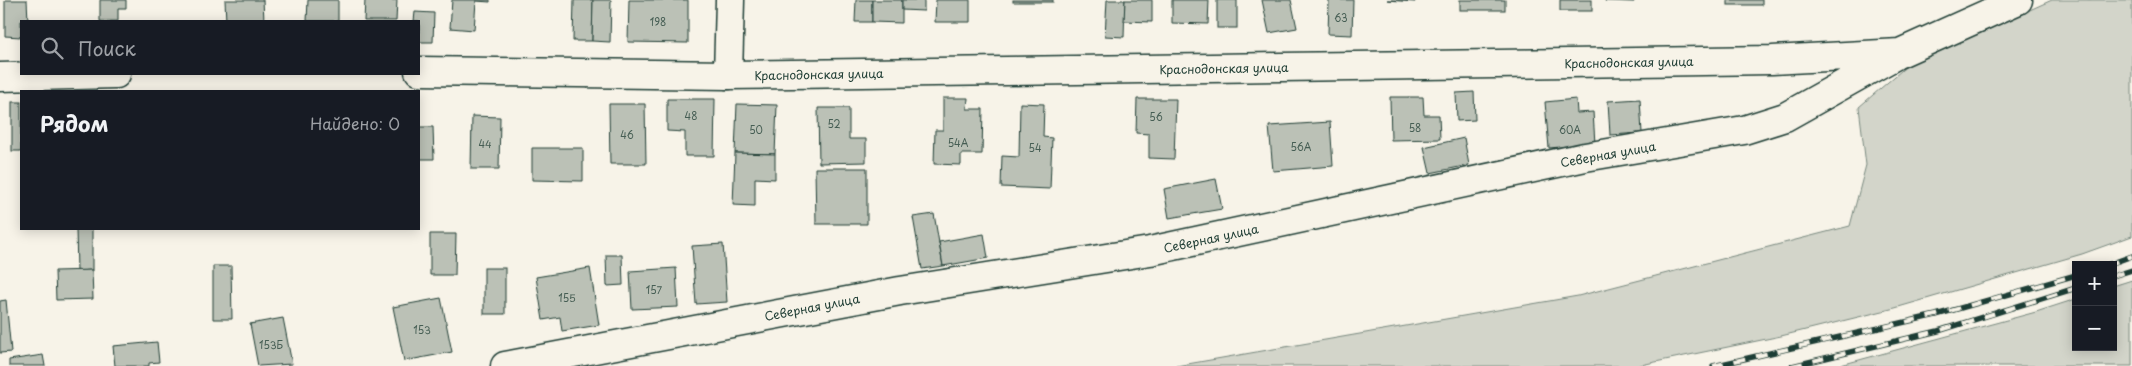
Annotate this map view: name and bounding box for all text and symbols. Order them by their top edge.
house number: 63 [1334,10,1348,25]
house number: 198 [650,14,666,29]
search box [20,20,420,75]
icon: search [38,34,66,62]
text: Поиск [78,34,136,62]
street label: Краснодонская улица [1564,52,1694,72]
street label: Краснодонская улица [1159,58,1289,78]
street label: Краснодонская улица [754,64,884,84]
text: Рядом [40,107,108,139]
house number: 48 [685,108,697,123]
house number: 56 [1149,109,1163,124]
text: Найдено: 0 [310,111,400,135]
house number: 52 [827,116,841,131]
house number: 58 [1409,120,1421,135]
house number: 50 [749,122,763,137]
house number: 60А [1559,122,1581,137]
house number: 46 [620,127,634,142]
house number: 54А [948,135,969,150]
house number: 44 [478,136,492,151]
street label: Северная улица [1559,137,1658,171]
house number: 56А [1290,139,1312,154]
house number: 54 [1028,140,1042,155]
street label: Северная улица [1162,219,1260,257]
map controls [2072,261,2117,351]
button: + [2072,261,2117,306]
house number: 157 [646,282,663,297]
street label: Северная улица [763,289,862,325]
house number: 155 [558,290,576,305]
button: − [2072,306,2117,351]
house number: 153 [413,322,431,337]
house number: 153Б [259,337,284,352]

